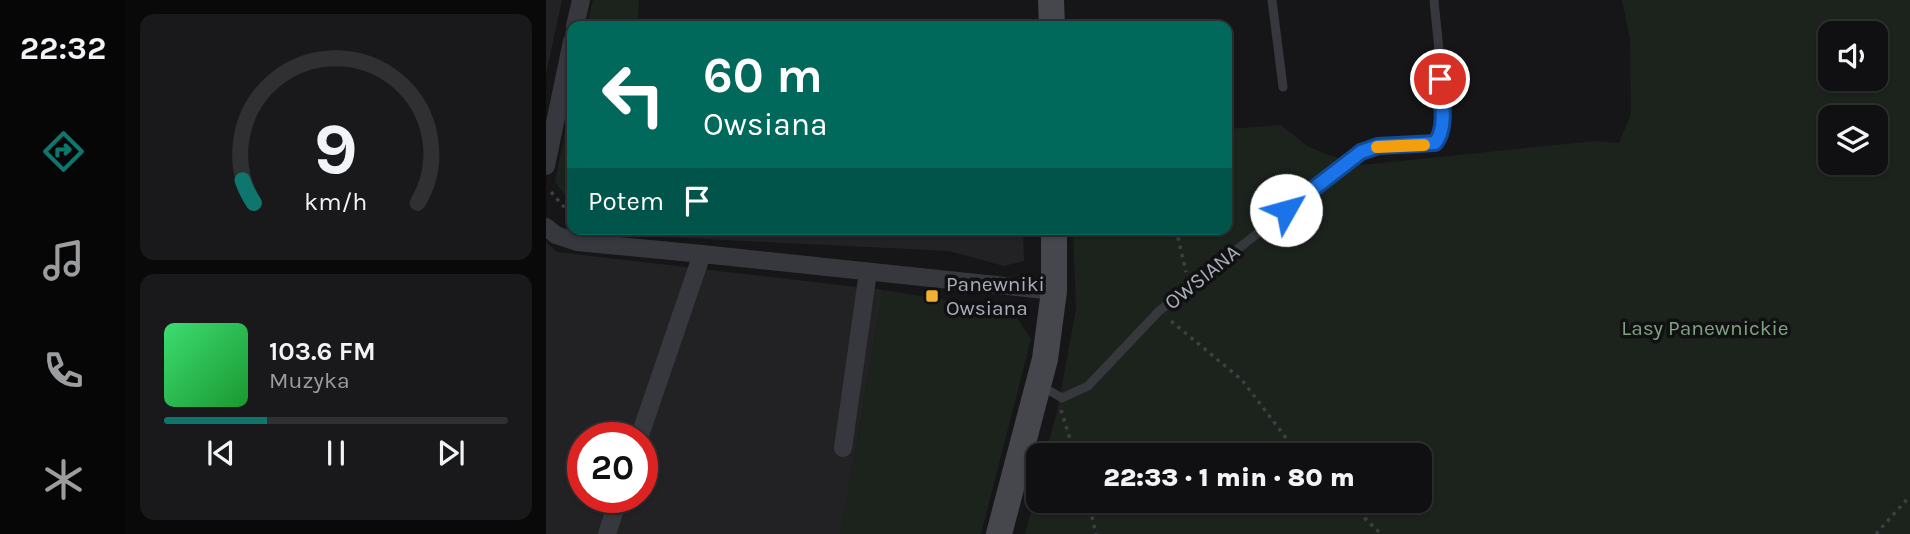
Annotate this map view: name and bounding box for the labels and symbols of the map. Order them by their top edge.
pin [1410,49,1470,109]
position arrow [1249,173,1323,247]
street label: OWSIANA [1160,240,1244,314]
place label: Panewniki Owsiana [946,272,1045,320]
marker: Panewniki Owsiana [924,288,940,304]
park label: Lasy Panewnickie [1621,316,1789,340]
speed limit sign: 20 [567,422,658,513]

